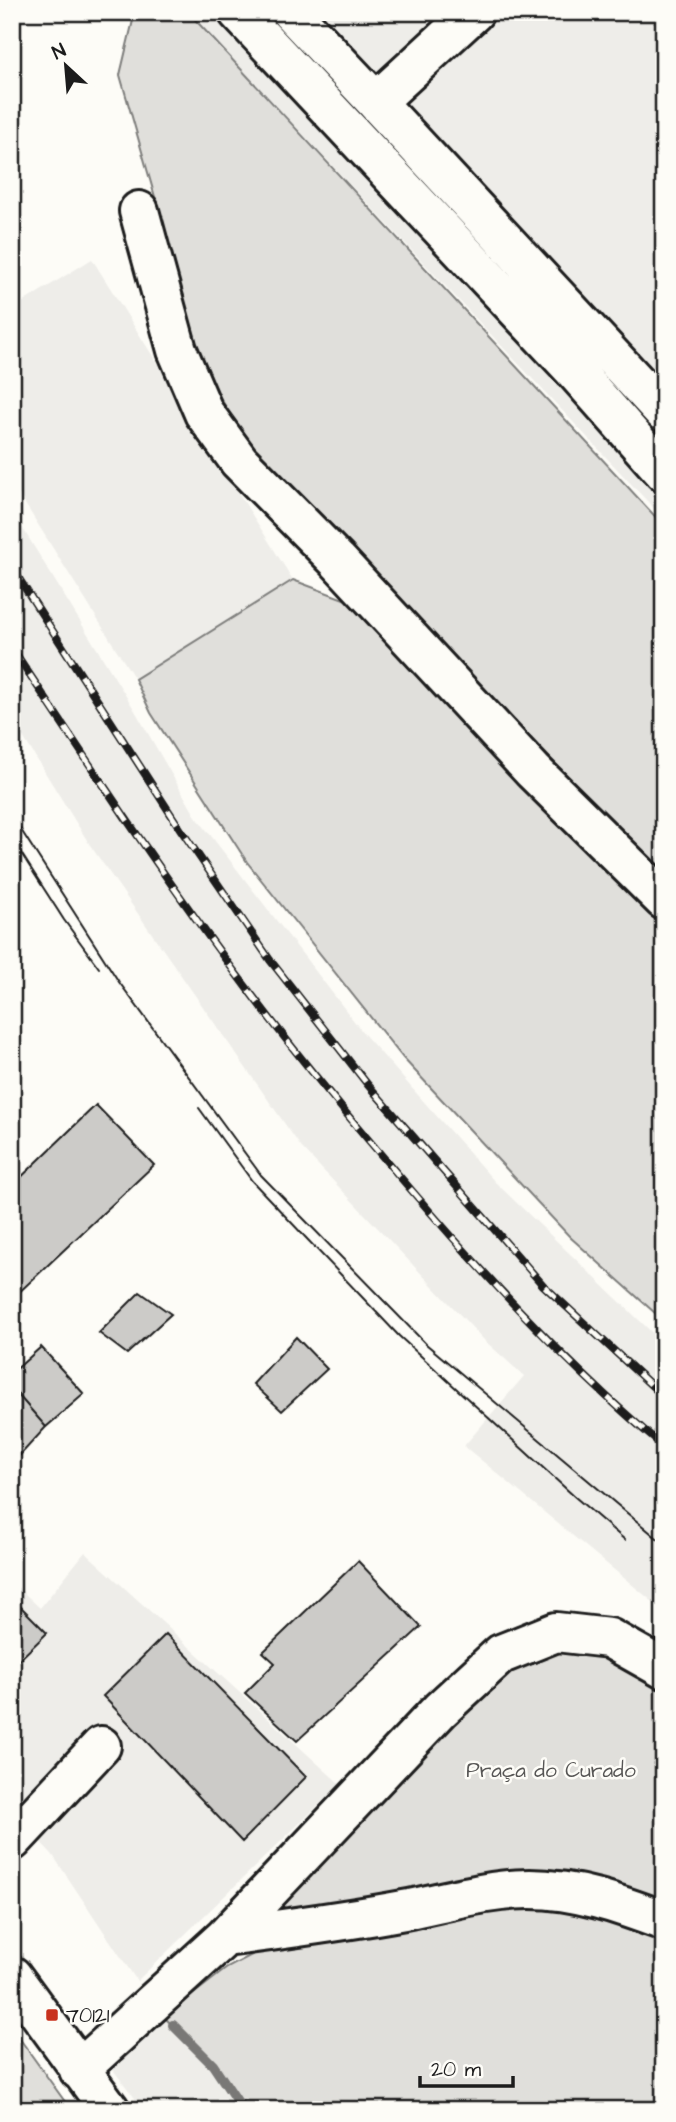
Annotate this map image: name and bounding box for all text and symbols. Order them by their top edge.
north arrow [32,32,102,102]
text: N [48,37,71,67]
park label: Praça do Curado [466,1756,636,1785]
place label: 70121 [66,2001,110,2030]
marker: 70121 [44,2007,60,2023]
scale bar [420,2045,513,2089]
text: 20 m [431,2055,482,2084]

